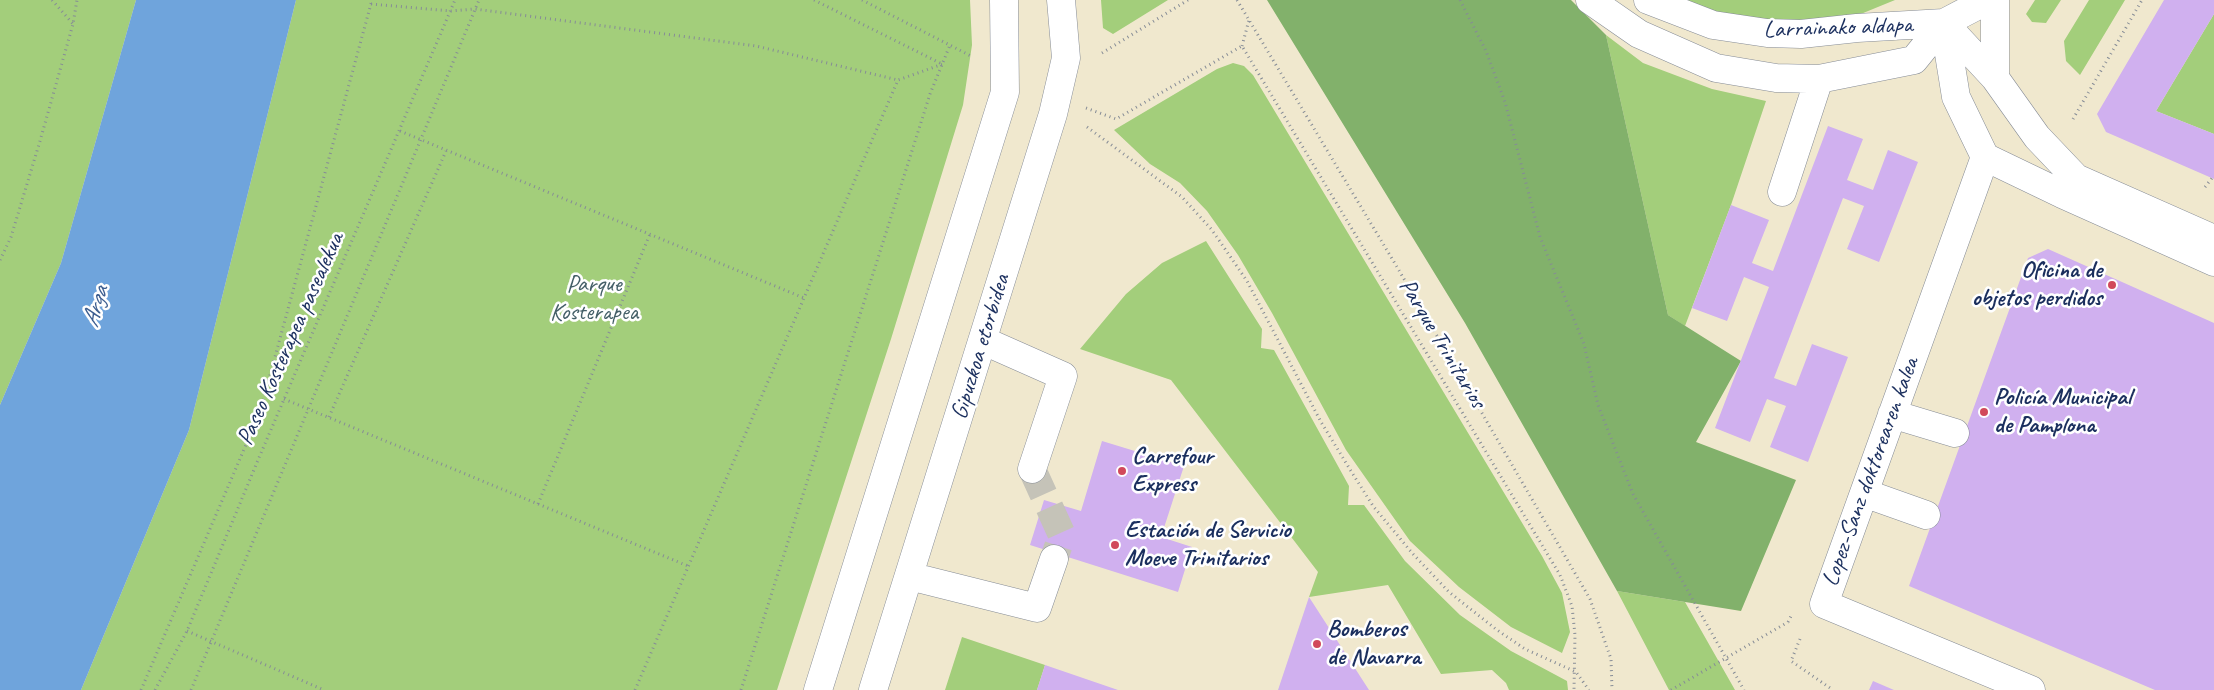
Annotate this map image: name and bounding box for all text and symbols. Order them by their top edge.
street label: Larrainako aldapa [1763,11,1913,45]
street label: Paseo Kosterapea pasealekua [231,228,351,450]
place label: Oficina de objetos perdidos [1972,257,2102,313]
park label: Parque Kosterapea [550,271,638,327]
street label: Gipuzkoa etorbidea [945,271,1017,423]
street label: Parque Trinitarios [1392,274,1492,414]
marker: Oficina de objetos perdidos [2106,279,2118,291]
water label: Arga [76,283,116,331]
street label: Lopez-Sanz doktorearen kalea [1816,354,1926,590]
place label: Policía Municipal de Pamplona [1994,384,2131,440]
marker: Policía Municipal de Pamplona [1978,406,1990,418]
place label: Carrefour Express [1132,443,1213,499]
marker: Carrefour Express [1116,465,1128,477]
place label: Estación de Servicio Moeve Trinitarios [1125,517,1291,573]
marker: Estación de Servicio Moeve Trinitarios [1109,539,1121,551]
place label: Bomberos de Navarra [1327,616,1421,672]
marker: Bomberos de Navarra [1311,638,1323,650]

